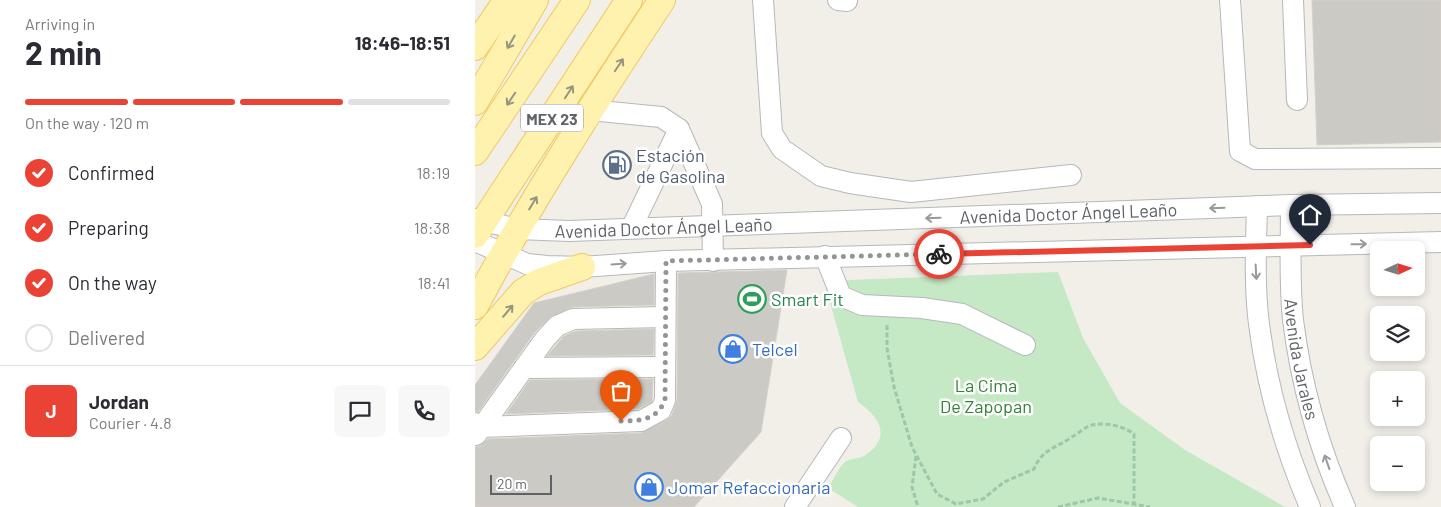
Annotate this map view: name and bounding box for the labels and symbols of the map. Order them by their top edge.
one-way arrow [505,34,515,49]
one-way arrow [614,58,624,72]
one-way arrow [564,85,574,99]
one-way arrow [506,91,516,105]
road number: MEX 23 [521,105,583,132]
place label: Estación de Gasolina [636,144,725,187]
fuel station icon: Estación de Gasolina [602,150,632,180]
pin [1289,194,1331,245]
one-way arrow [529,196,539,210]
street label: Avenida Doctor Ángel Leaño [959,198,1178,228]
one-way arrow [1210,203,1226,212]
street label: Avenida Doctor Ángel Leaño [554,213,773,242]
one-way arrow [925,214,941,223]
courier [914,229,964,279]
one-way arrow [1350,239,1367,249]
north arrow [1370,241,1425,296]
one-way arrow [611,259,627,269]
one-way arrow [1251,264,1261,280]
sports icon: Smart Fit [737,284,767,314]
place label: Smart Fit [771,288,844,310]
street label: Avenida Jarales [1280,298,1324,422]
one-way arrow [502,305,513,318]
shop icon: Telcel [718,334,748,364]
place label: Telcel [752,338,798,360]
pin [600,370,642,421]
park label: La Cima De Zapopan [940,374,1032,417]
one-way arrow [1322,455,1331,470]
scale bar [490,472,553,495]
shop icon: Jomar Refaccionaria [634,472,664,502]
place label: Jomar Refaccionaria [668,476,830,498]

